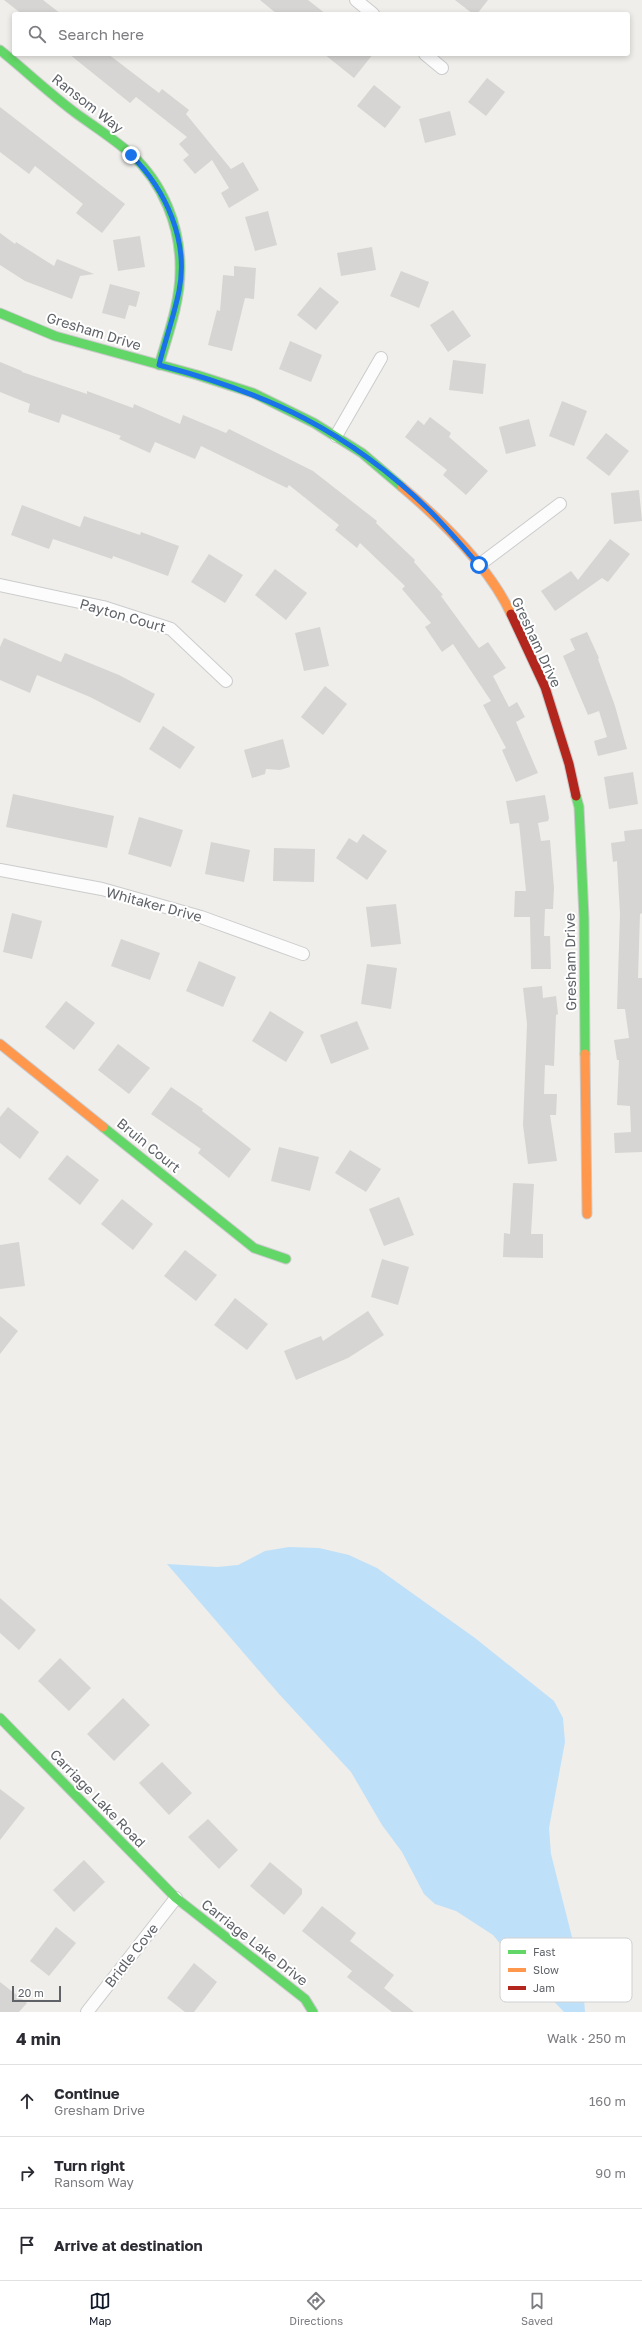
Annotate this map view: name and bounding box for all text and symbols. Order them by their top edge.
search box [12,12,630,56]
icon: search [26,23,48,45]
text: Search here [58,25,144,43]
street label: Ransom Way [49,70,127,136]
route end [122,146,140,164]
street label: Gresham Drive [45,309,143,353]
route start [470,556,488,574]
street label: Gresham Drive [509,594,565,690]
street label: Payton Court [78,595,168,635]
street label: Whitaker Drive [104,883,204,925]
street label: Gresham Drive [561,913,579,1011]
street label: Bruin Court [114,1114,184,1176]
street label: Carriage Lake Road [47,1745,149,1851]
street label: Carriage Lake Drive [198,1895,312,1989]
street label: Bridle Cove [101,1920,161,1990]
legend [500,1938,632,2002]
text: Fast [533,1945,556,1958]
text: Slow [533,1963,559,1976]
text: Jam [533,1981,555,1994]
scale bar [12,1984,61,2003]
text: 20 m [18,1986,44,1999]
text: 4 min [16,2028,61,2049]
text: Walk · 250 m [547,2030,626,2046]
text: Continue [54,2084,120,2102]
icon: ahead [16,2090,38,2112]
text: 160 m [589,2093,626,2109]
text: Gresham Drive [54,2102,145,2118]
text: Turn right [54,2156,125,2174]
icon: right [16,2162,38,2184]
text: 90 m [595,2165,626,2181]
text: Ransom Way [54,2174,134,2190]
icon: arrive [16,2234,38,2256]
text: Arrive at destination [54,2236,203,2254]
tab: Map [89,2290,111,2327]
tab: Directions [289,2290,343,2327]
tab: Saved [521,2290,553,2327]

